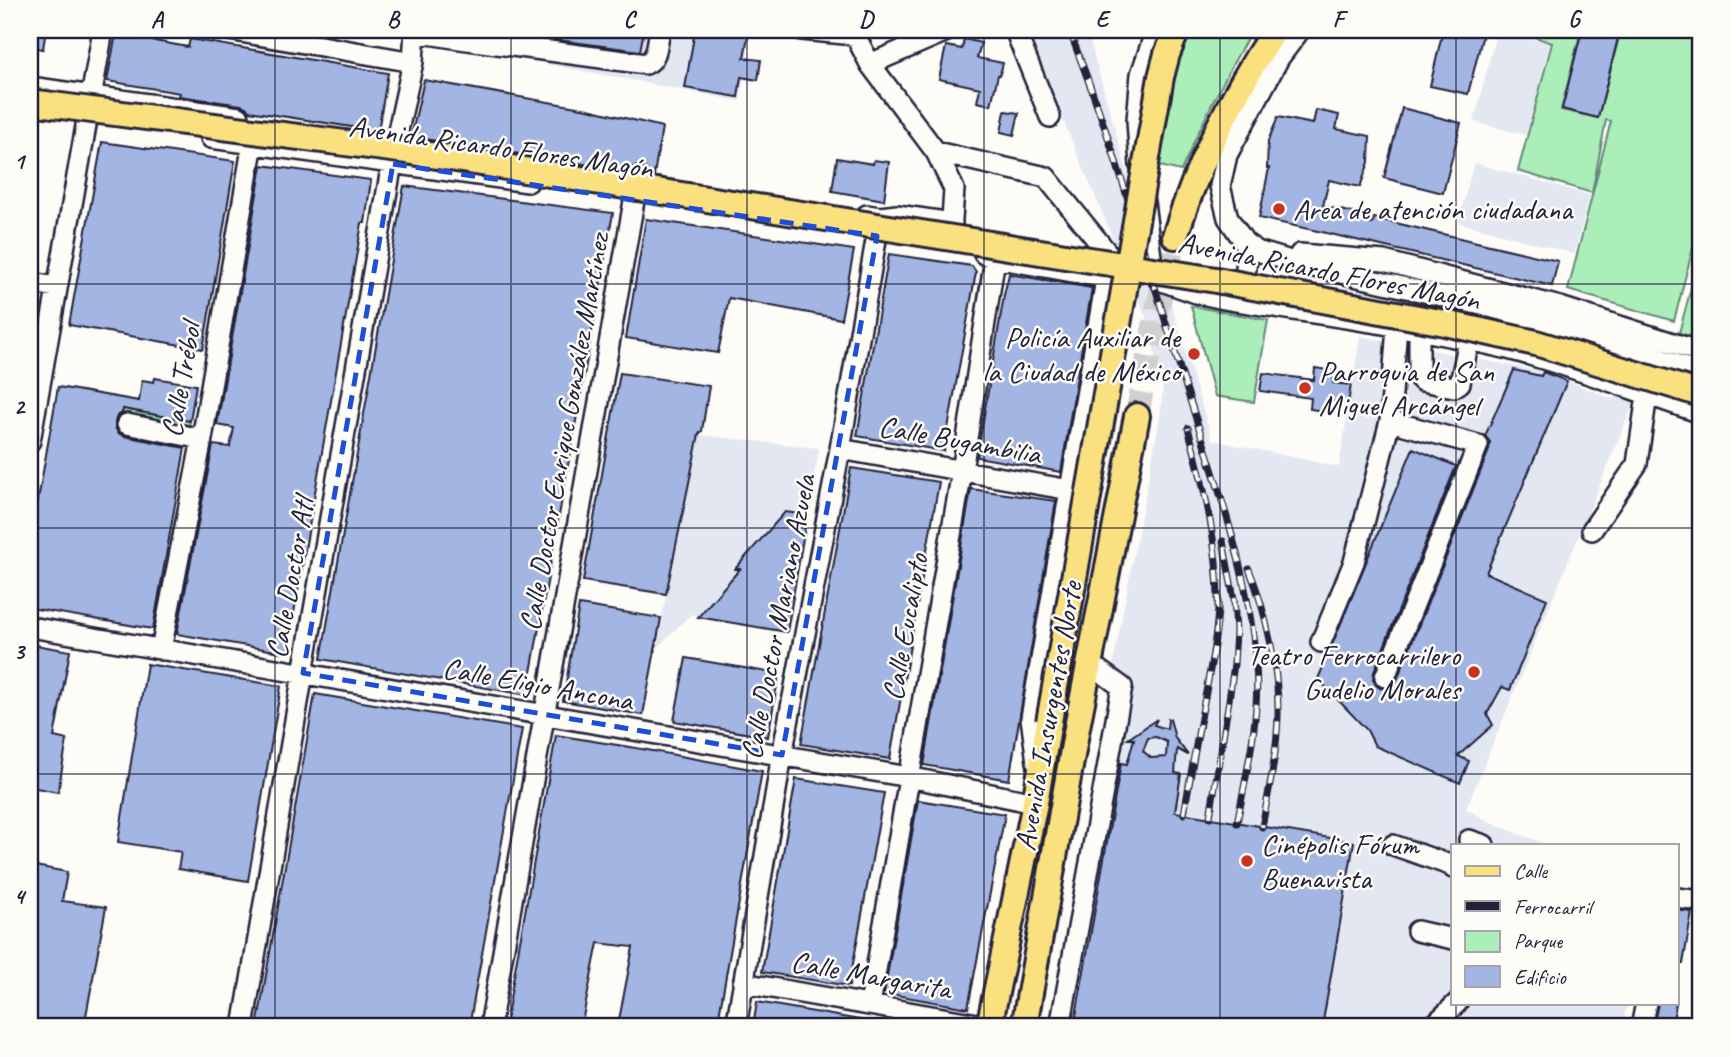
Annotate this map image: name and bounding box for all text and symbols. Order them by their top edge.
text: A [151,5,165,34]
text: B [387,5,401,34]
text: C [624,5,638,34]
text: D [859,5,875,34]
text: E [1096,5,1112,34]
text: F [1333,5,1349,34]
text: G [1568,5,1583,34]
street label: Avenida Ricardo Flores Magón [347,107,657,187]
text: 1 [14,147,27,176]
place label: Area de atención ciudadana [1293,190,1574,228]
marker: Area de atención ciudadana [1271,201,1287,217]
street label: Avenida Ricardo Flores Magón [1175,223,1485,319]
street label: Calle Doctor Enrique González Martínez [510,228,618,634]
street label: Calle Trébol [152,315,211,440]
place label: Policía Auxiliar de la Ciudad de México [982,318,1183,390]
marker: Policía Auxiliar de la Ciudad de México [1186,346,1202,362]
place label: Parroquia de San Miguel Arcángel [1319,352,1495,424]
marker: Parroquia de San Miguel Arcángel [1297,380,1313,396]
text: 2 [14,392,27,421]
street label: Calle Bugambilia [876,407,1046,473]
street label: Calle Doctor Mariano Azuela [732,470,825,763]
street label: Calle Doctor Atl [257,490,324,661]
street label: Calle Eucalipto [873,549,937,703]
street label: Avenida Insurgentes Norte [1006,576,1091,853]
place label: Teatro Ferrocarrilero Gudelio Morales [1247,636,1463,708]
text: 3 [14,637,27,666]
street label: Calle Eligio Ancona [440,649,638,720]
marker: Teatro Ferrocarrilero Gudelio Morales [1466,664,1482,680]
place label: Cinépolis Fórum Buenavista [1261,825,1420,897]
legend [1451,844,1678,1004]
marker: Cinépolis Fórum Buenavista [1239,853,1255,869]
text: Calle [1514,858,1548,884]
text: 4 [14,882,27,911]
text: Ferrocarril [1514,894,1595,920]
text: Parque [1514,928,1563,954]
street label: Calle Margarita [788,942,956,1008]
text: Edificio [1514,964,1567,990]

